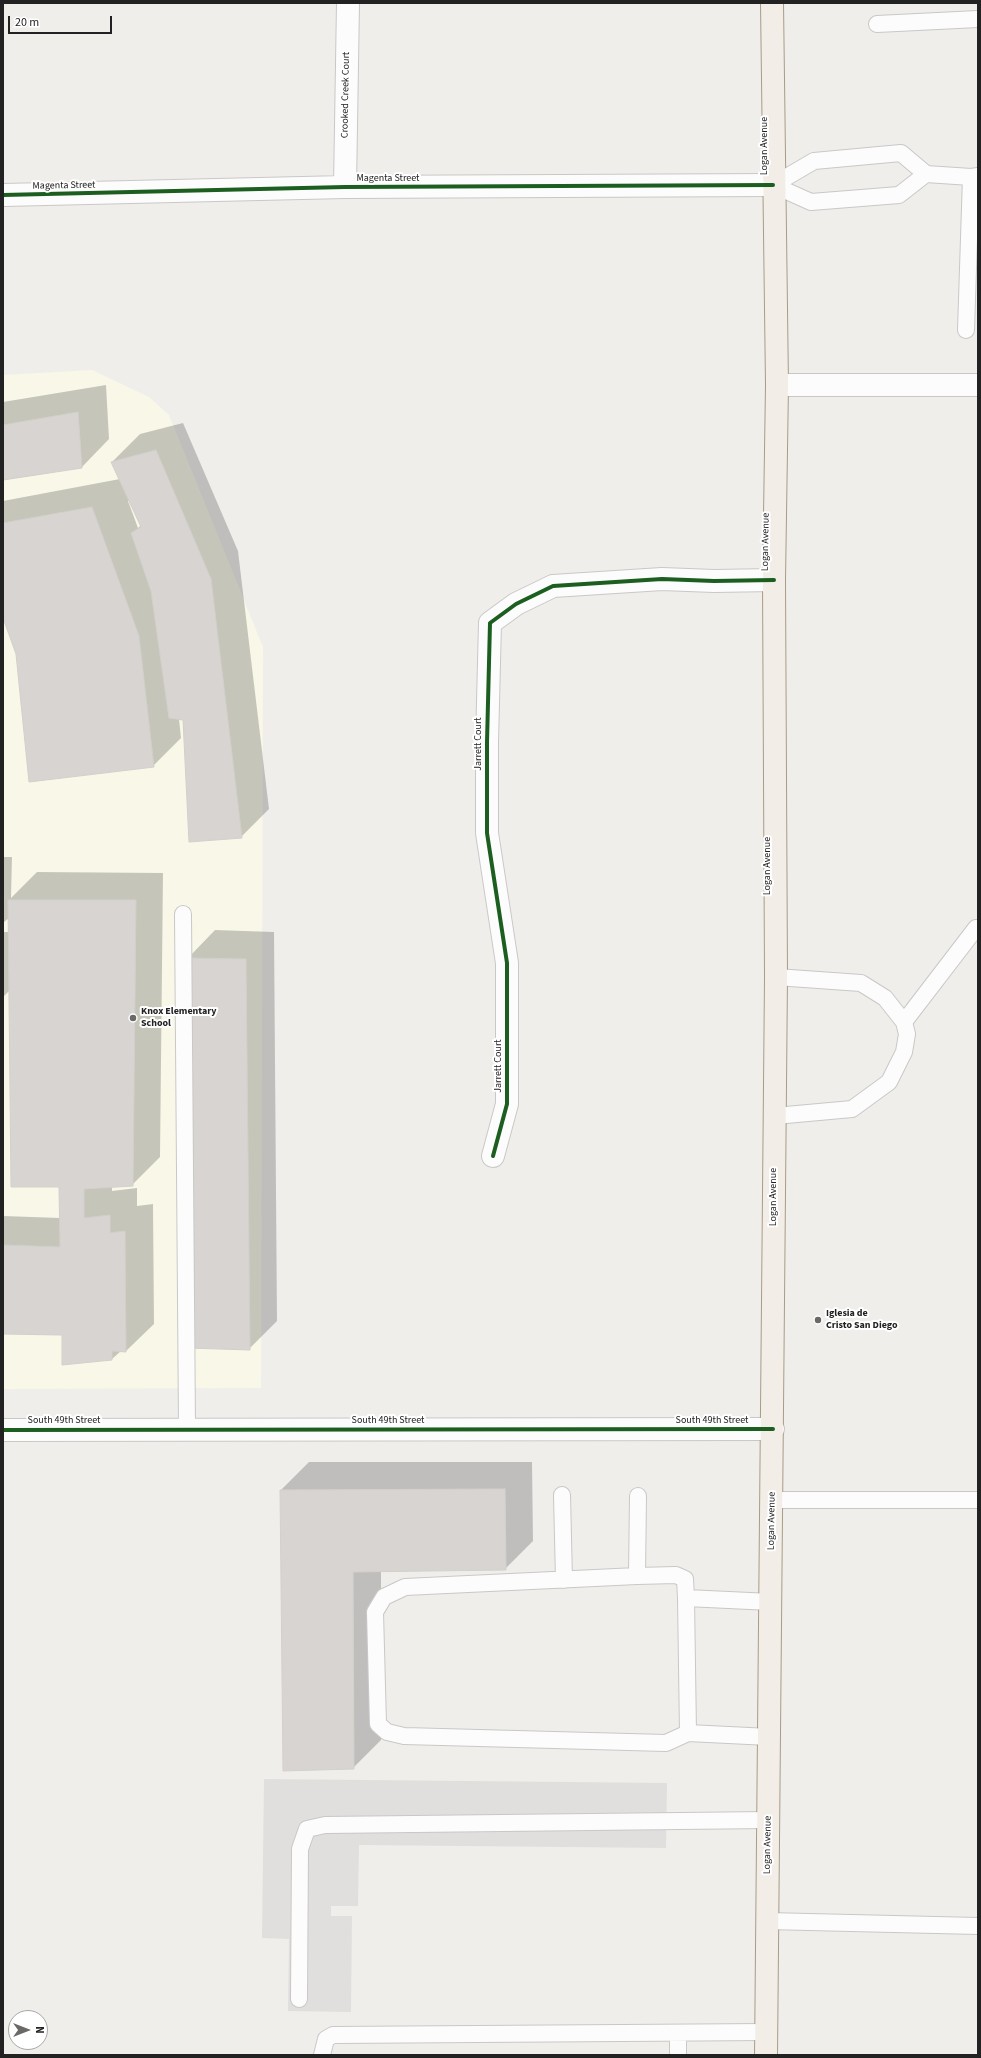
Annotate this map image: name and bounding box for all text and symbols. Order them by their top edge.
scale bar [10,8,114,34]
text: 20 m [15,14,39,31]
street label: Crooked Creek Court [339,52,353,138]
street label: Logan Avenue [759,117,771,175]
street label: Magenta Street [357,173,419,185]
street label: Magenta Street [32,179,96,193]
street label: Logan Avenue [759,513,773,571]
street label: Jarrett Court [473,717,485,771]
street label: Logan Avenue [762,837,774,895]
place label: Knox Elementary School [141,1006,216,1030]
marker: Knox Elementary School [128,1013,138,1023]
street label: Jarrett Court [493,1039,505,1093]
street label: Logan Avenue [768,1168,780,1226]
place label: Iglesia de Cristo San Diego [826,1308,897,1332]
marker: Iglesia de Cristo San Diego [813,1315,823,1325]
street label: South 49th Street [28,1415,100,1427]
street label: South 49th Street [352,1415,424,1427]
street label: South 49th Street [676,1415,748,1427]
street label: Logan Avenue [765,1492,779,1550]
street label: Logan Avenue [761,1816,775,1874]
north arrow [8,2010,48,2050]
text: N [32,2026,47,2034]

